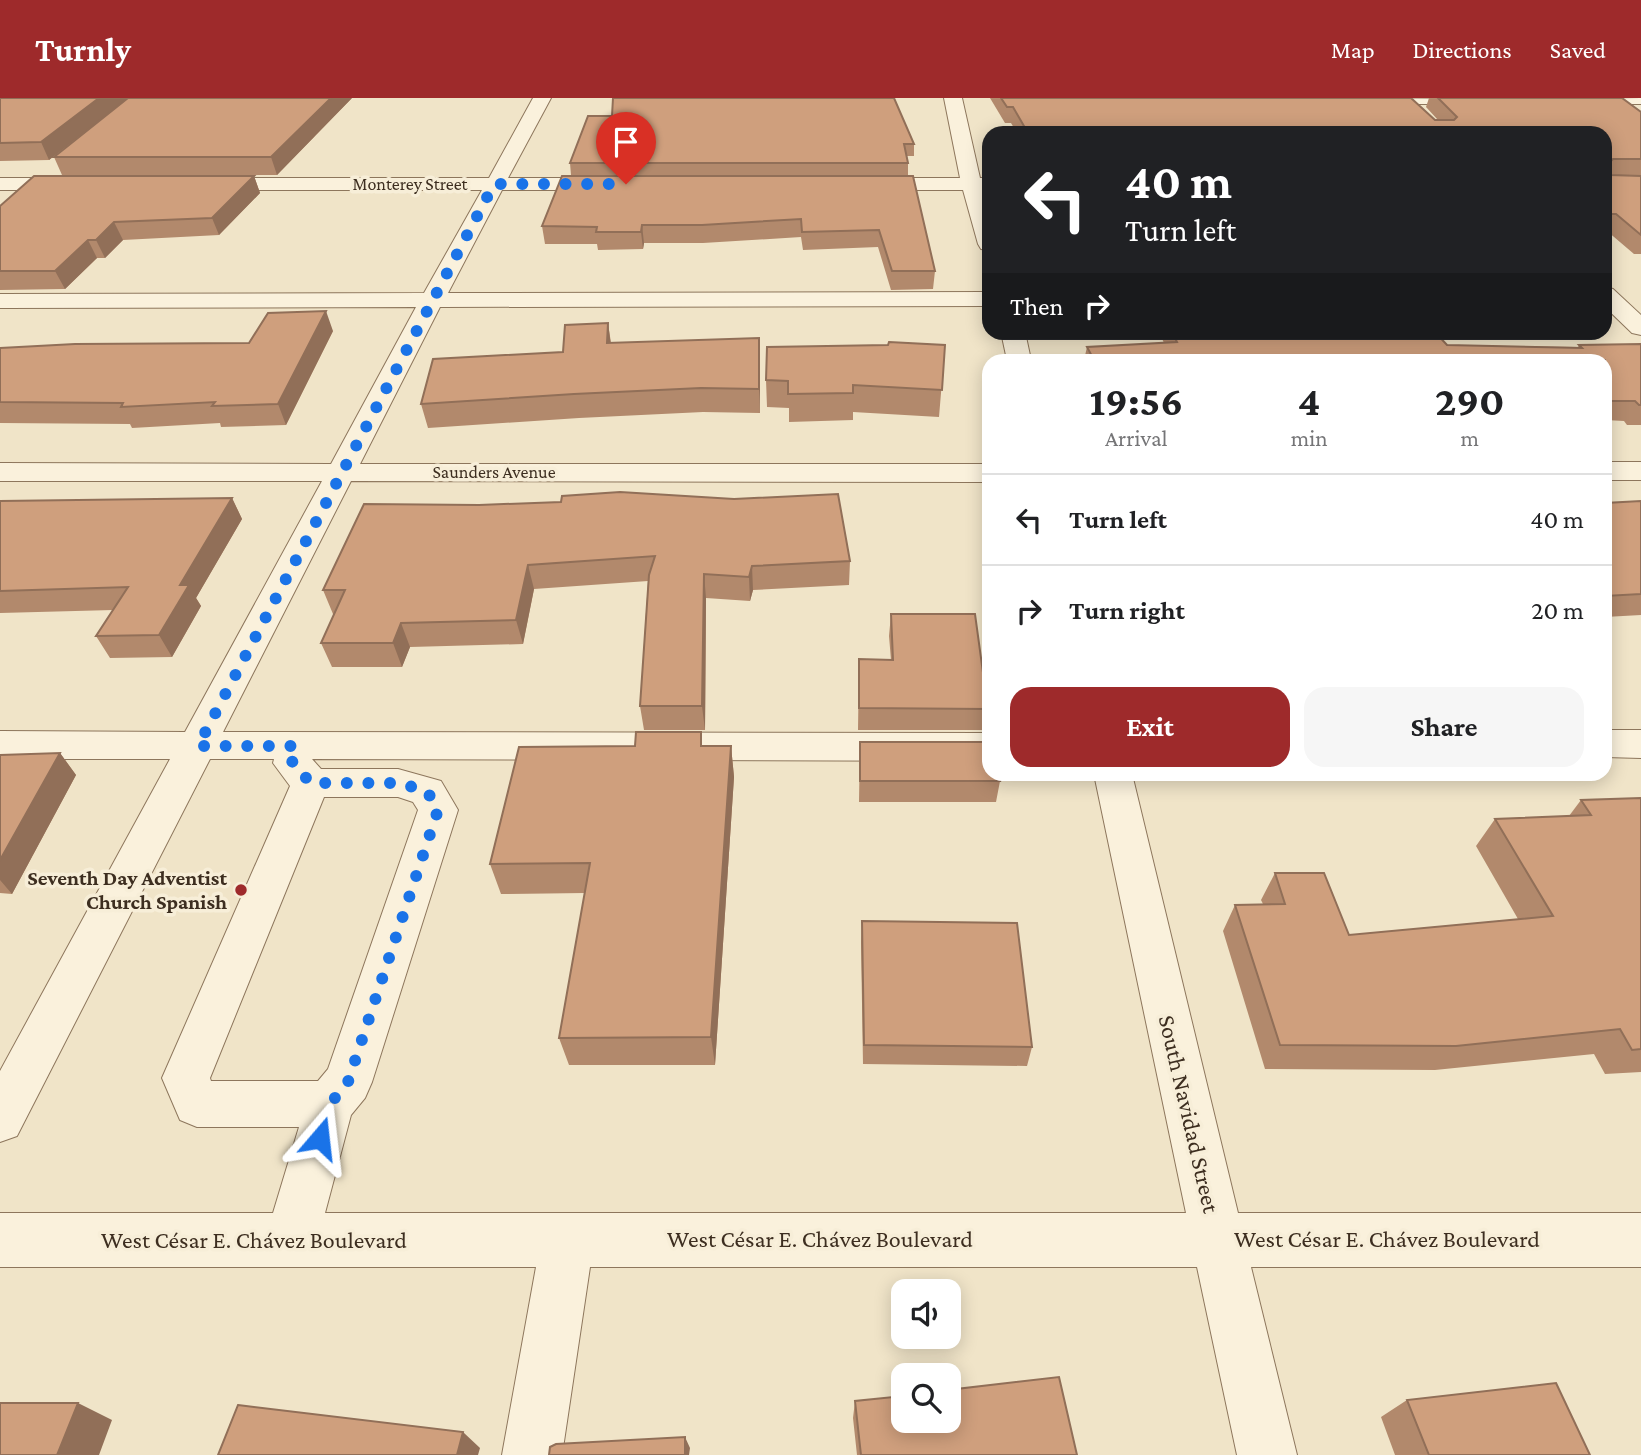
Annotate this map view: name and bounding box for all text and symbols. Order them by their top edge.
text: Turnly [35,31,131,68]
text: Map [1331,36,1375,63]
text: Directions [1413,36,1512,63]
text: Saved [1550,36,1606,63]
pin [596,112,656,184]
icon: arrive [607,123,645,161]
icon: left [1010,154,1101,245]
text: 40 m [1125,154,1232,209]
street label: Monterey Street [352,174,469,194]
text: Turn left [1125,212,1236,248]
icon: right [1078,287,1116,325]
text: Then [1010,292,1064,321]
text: 19:56 [1089,377,1183,424]
text: 4 [1298,377,1320,424]
text: 290 [1435,377,1505,424]
text: Arrival [1105,425,1168,451]
text: min [1291,425,1328,451]
text: m [1461,425,1479,451]
street label: Saunders Avenue [432,462,556,482]
icon: left [1010,501,1048,539]
text: Turn left [1069,505,1167,534]
text: 40 m [1530,505,1584,534]
icon: right [1010,592,1048,630]
text: Turn right [1069,596,1185,625]
text: 20 m [1531,596,1584,625]
button: Exit [1010,687,1290,767]
button: Share [1304,687,1584,767]
place label: Seventh Day Adventist Church Spanish [27,866,227,914]
marker: Seventh Day Adventist Church Spanish [233,882,249,898]
street label: South Navidad Street [1154,1012,1226,1217]
position arrow [283,1101,357,1175]
street label: West César E. Chávez Boulevard [667,1225,973,1252]
street label: West César E. Chávez Boulevard [1234,1225,1540,1252]
street label: West César E. Chávez Boulevard [101,1226,407,1253]
map controls [891,1279,961,1433]
button: sound [891,1279,961,1349]
button: search [891,1363,961,1433]

